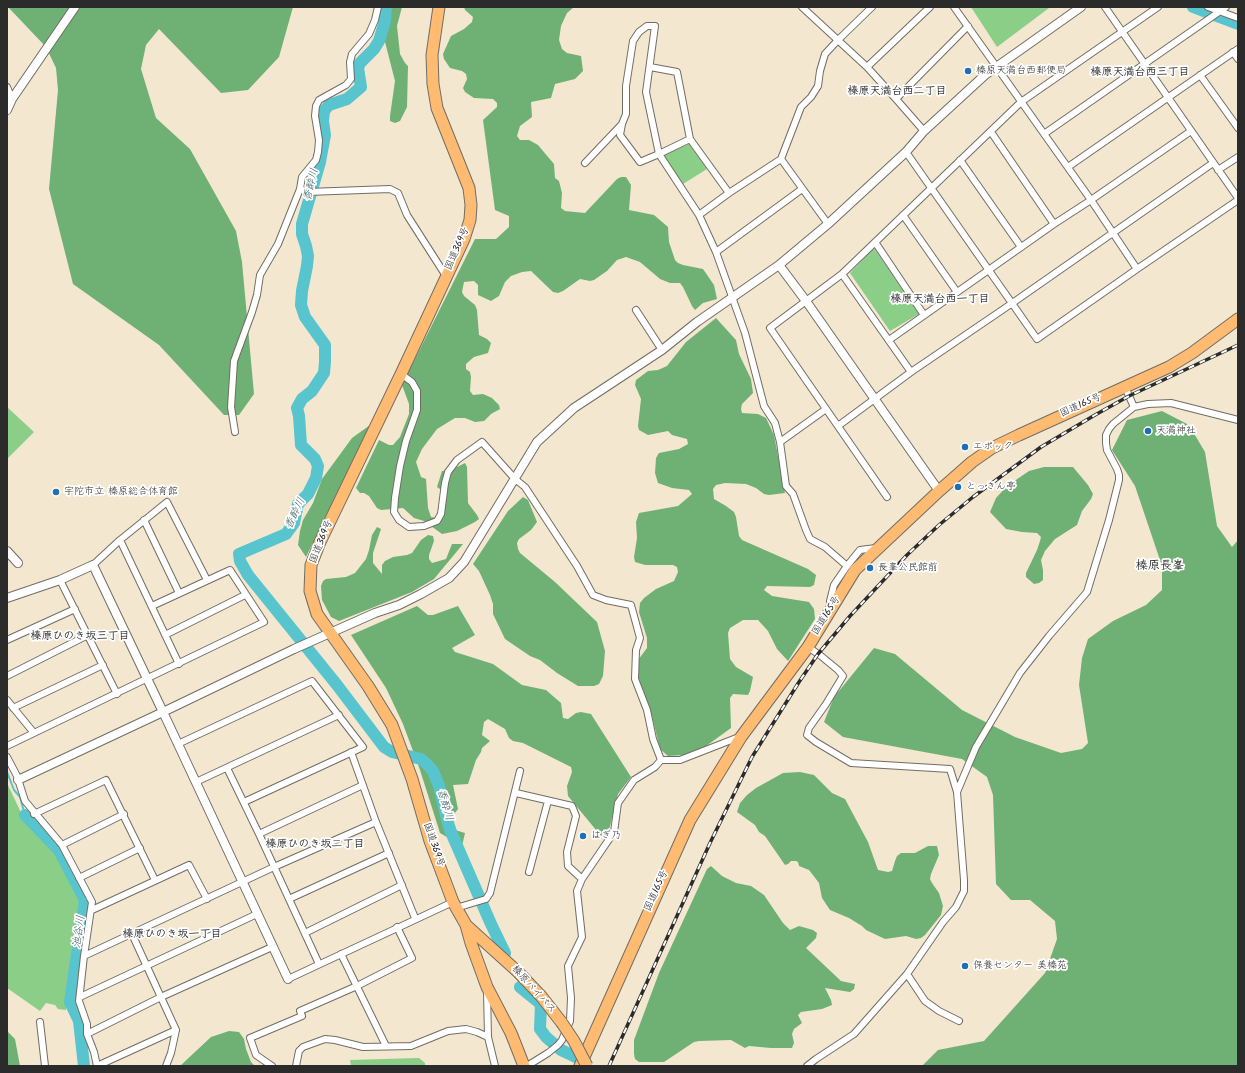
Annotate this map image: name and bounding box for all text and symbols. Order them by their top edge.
place label: 榛原天満台西郵便局 [976,65,1066,77]
marker: 榛原天満台西郵便局 [963,66,973,76]
district label: 榛原天満台西三丁目 [1091,66,1189,80]
district label: 榛原天満台西二丁目 [848,85,946,99]
water label: 香酔川 [302,167,322,203]
street label: 国道369号 [443,225,473,273]
district label: 榛原天満台西一丁目 [891,293,989,307]
street label: 国道165号 [1058,392,1104,420]
place label: 天満神社 [1156,425,1196,437]
marker: 天満神社 [1143,426,1153,436]
place label: エポック [973,441,1013,453]
marker: エポック [960,442,970,452]
place label: とっきん亭 [966,481,1016,493]
marker: とっきん亭 [953,482,963,492]
place label: 宇陀市立 榛原総合体育館 [64,486,178,498]
marker: 宇陀市立 榛原総合体育館 [51,487,61,497]
water label: 香酔川 [283,496,309,532]
street label: 国道369号 [308,518,336,566]
district label: 榛原長峯 [1136,560,1184,574]
place label: 長峯公民館前 [878,562,938,574]
marker: 長峯公民館前 [865,563,875,573]
street label: 国道165号 [810,594,844,638]
district label: 榛原ひのき坂三丁目 [31,630,129,644]
water label: 香酔川 [433,787,455,823]
street label: 国道369号 [420,821,446,869]
place label: はぎ乃 [591,830,621,842]
marker: はぎ乃 [578,831,588,841]
district label: 榛原ひのき坂二丁目 [266,838,364,852]
street label: 国道165号 [643,868,671,914]
water label: 池谷川 [71,915,89,949]
district label: 榛原ひのき坂一丁目 [123,928,221,942]
place label: 保養センター 美榛苑 [973,960,1067,972]
marker: 保養センター 美榛苑 [960,961,970,971]
street label: 榛原バイパス [508,964,558,1016]

